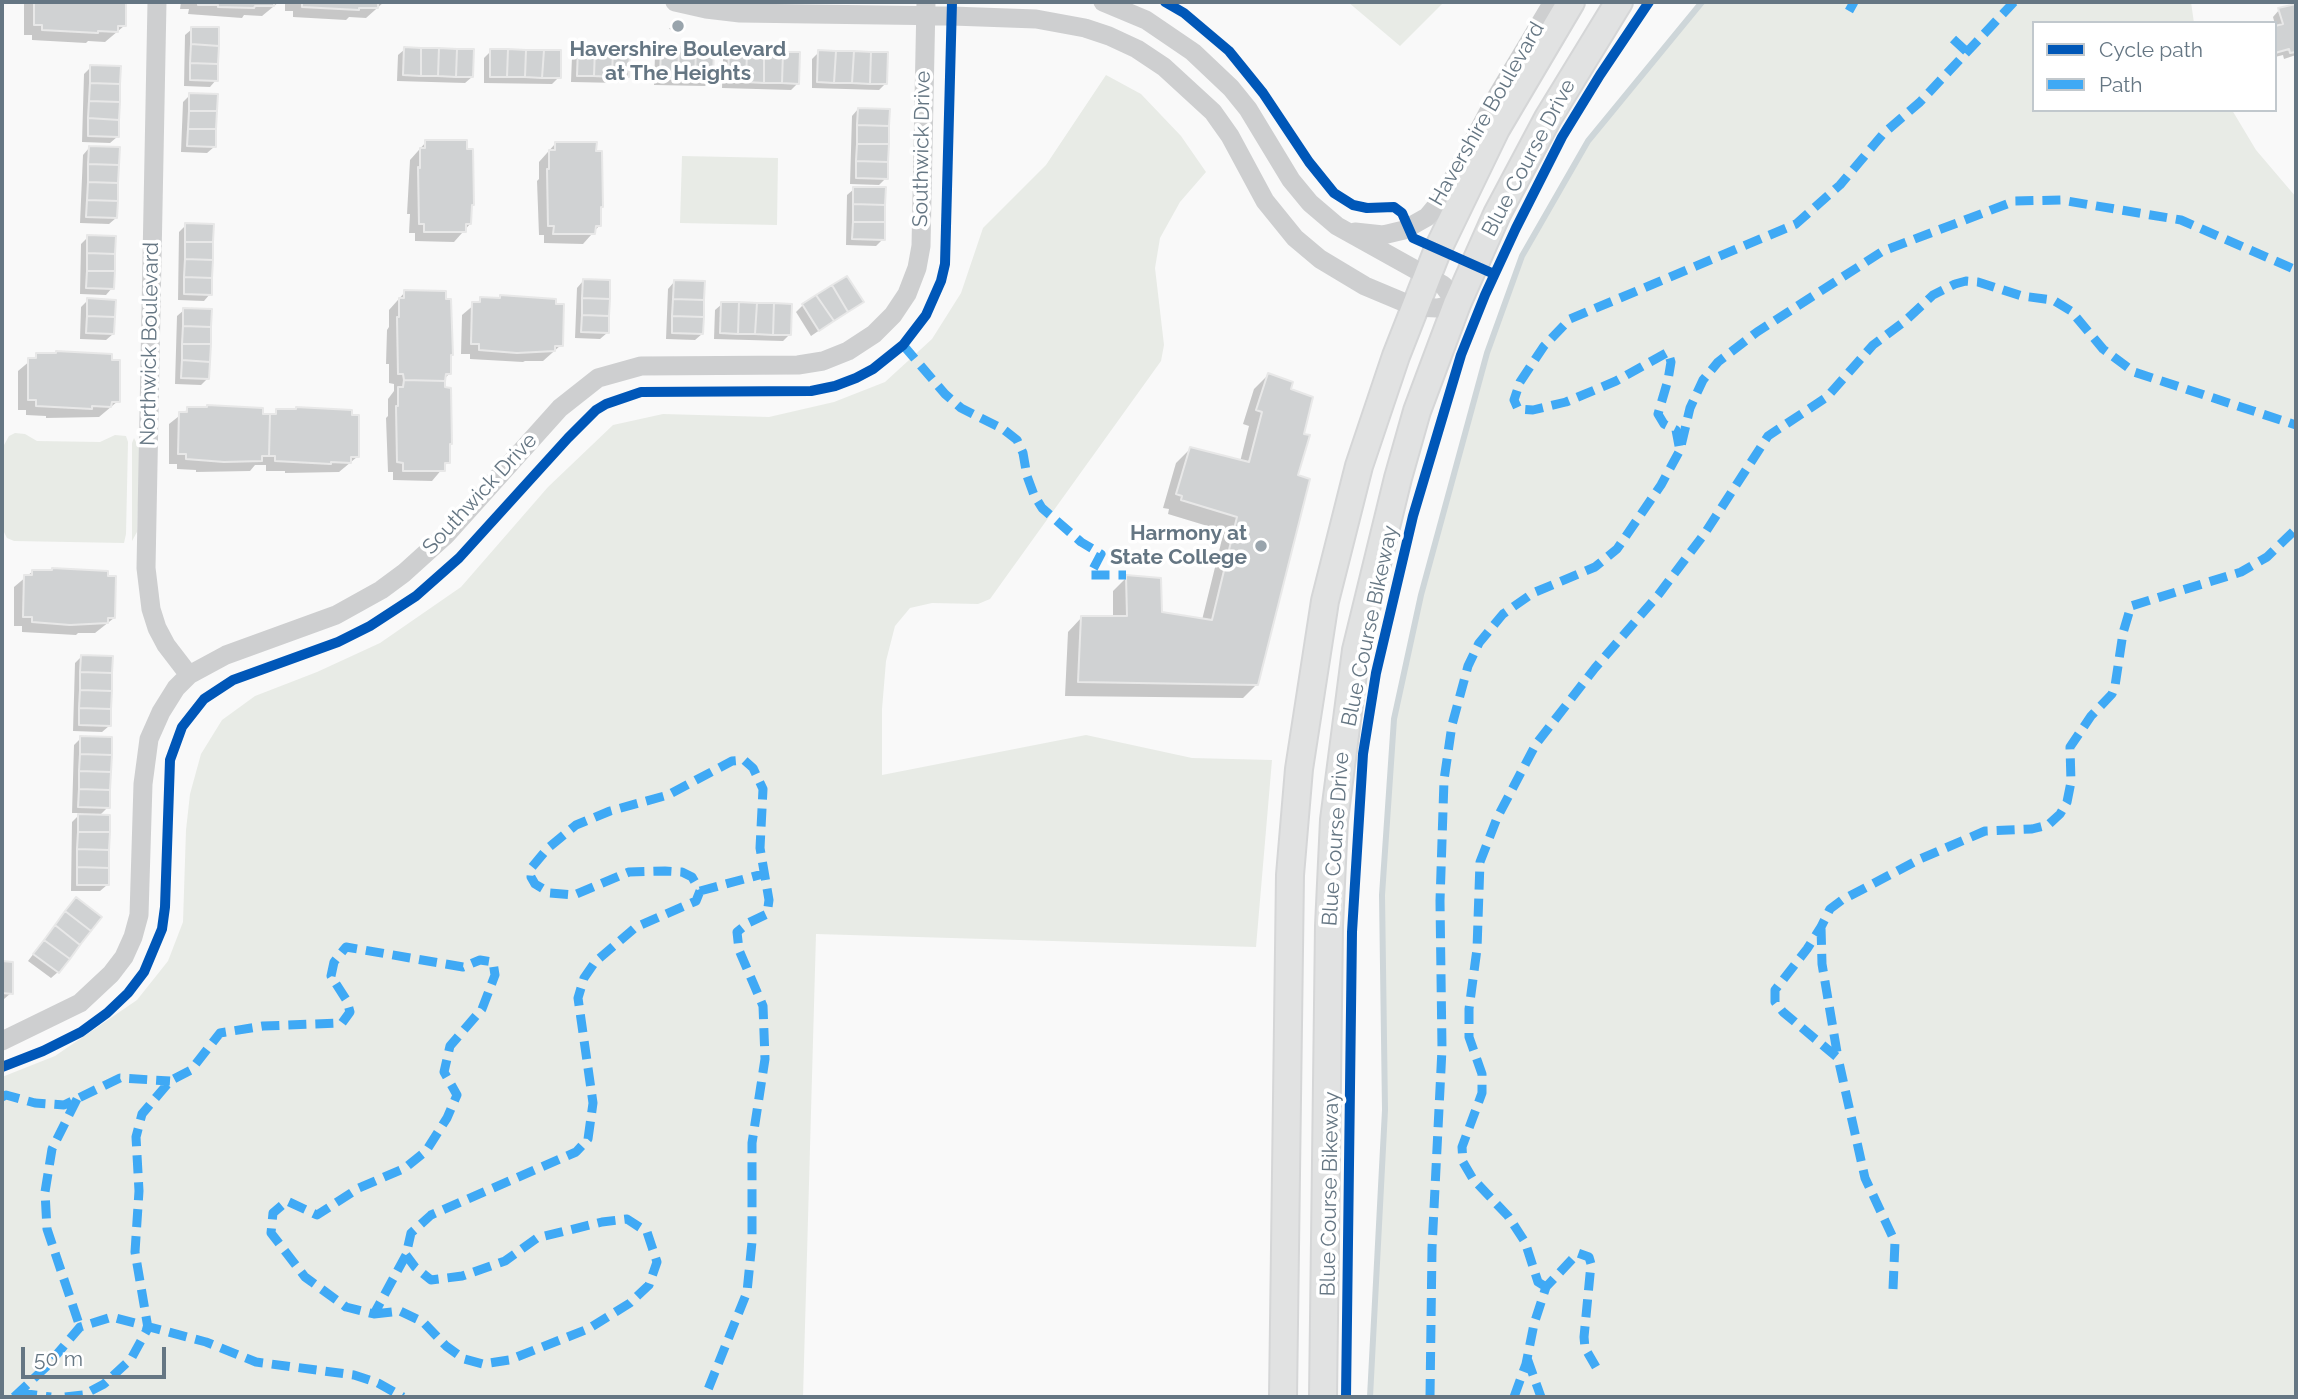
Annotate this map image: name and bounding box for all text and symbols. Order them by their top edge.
marker: Havershire Boulevard at The Heights [670,18,686,34]
street label: Havershire Boulevard [1424,18,1550,210]
legend [2032,21,2277,112]
place label: Havershire Boulevard at The Heights [570,37,786,87]
text: Cycle path [2099,37,2203,62]
street label: Southwick Drive [908,71,936,227]
text: Path [2099,72,2143,97]
street label: Blue Course Drive [1477,75,1581,241]
street label: Northwick Boulevard [136,242,164,446]
street label: Southwick Drive [417,428,543,560]
place label: Harmony at State College [1110,521,1247,571]
street label: Blue Course Bikeway [1336,523,1404,729]
marker: Harmony at State College [1253,538,1269,554]
street label: Blue Course Drive [1317,751,1355,927]
street label: Blue Course Bikeway [1316,1091,1344,1297]
scale bar [24,1332,170,1376]
text: 50 m [34,1346,83,1371]

